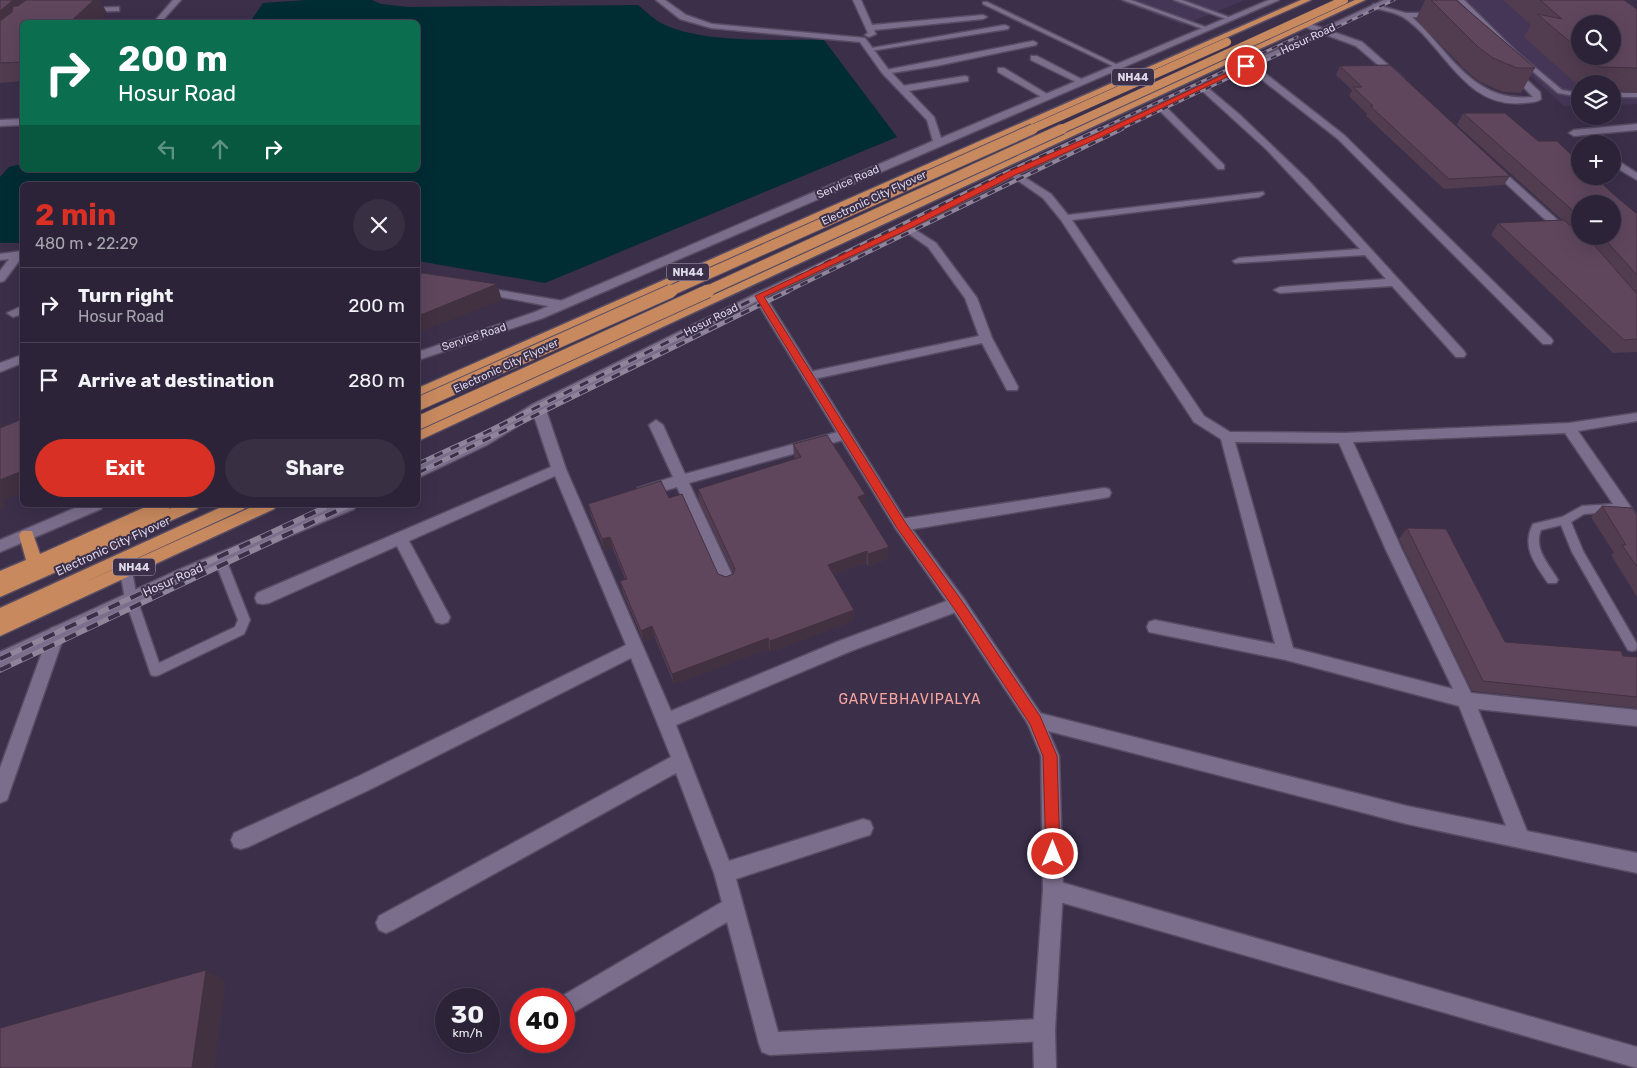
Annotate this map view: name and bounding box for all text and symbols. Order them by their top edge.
map controls [1571,15,1621,245]
button: search [1571,15,1621,65]
street label: Hosur Road [1278,21,1338,57]
text: 200 m [118,38,228,80]
icon: right [35,40,100,105]
pin [1225,45,1267,87]
icon: arrive [1232,52,1260,80]
road number: NH44 [1112,68,1154,86]
button: layers [1571,75,1621,125]
text: Hosur Road [118,80,236,107]
icon: left [153,135,181,163]
icon: ahead [206,135,234,163]
icon: right [259,135,287,163]
button: + [1571,135,1621,185]
street label: Service Road [815,162,881,202]
street label: Electronic City Flyover [819,168,929,228]
button: − [1571,195,1621,245]
text: 2 min [35,197,116,233]
button: close [353,199,405,251]
text: 480 m · 22:29 [35,234,138,253]
road number: NH44 [667,264,709,280]
text: Turn right [78,284,173,307]
icon: right [35,291,63,319]
text: 200 m [348,294,405,317]
street label: Hosur Road [682,301,740,339]
text: Hosur Road [78,307,164,326]
street label: Service Road [440,320,508,354]
street label: Electronic City Flyover [451,336,561,396]
icon: arrive [35,366,63,394]
text: Arrive at destination [78,369,274,392]
text: 280 m [348,369,405,392]
button: Exit [35,439,215,497]
button: Share [225,439,405,497]
street label: Electronic City Flyover [53,513,173,579]
road number: NH44 [113,558,155,576]
street label: Hosur Road [141,560,205,600]
district label: GARVEBHAVIPALYA [839,691,981,708]
position arrow [1026,827,1078,879]
speed limit sign: 40 [510,988,575,1053]
text: 30 [451,1000,484,1029]
text: km/h [453,1026,482,1040]

